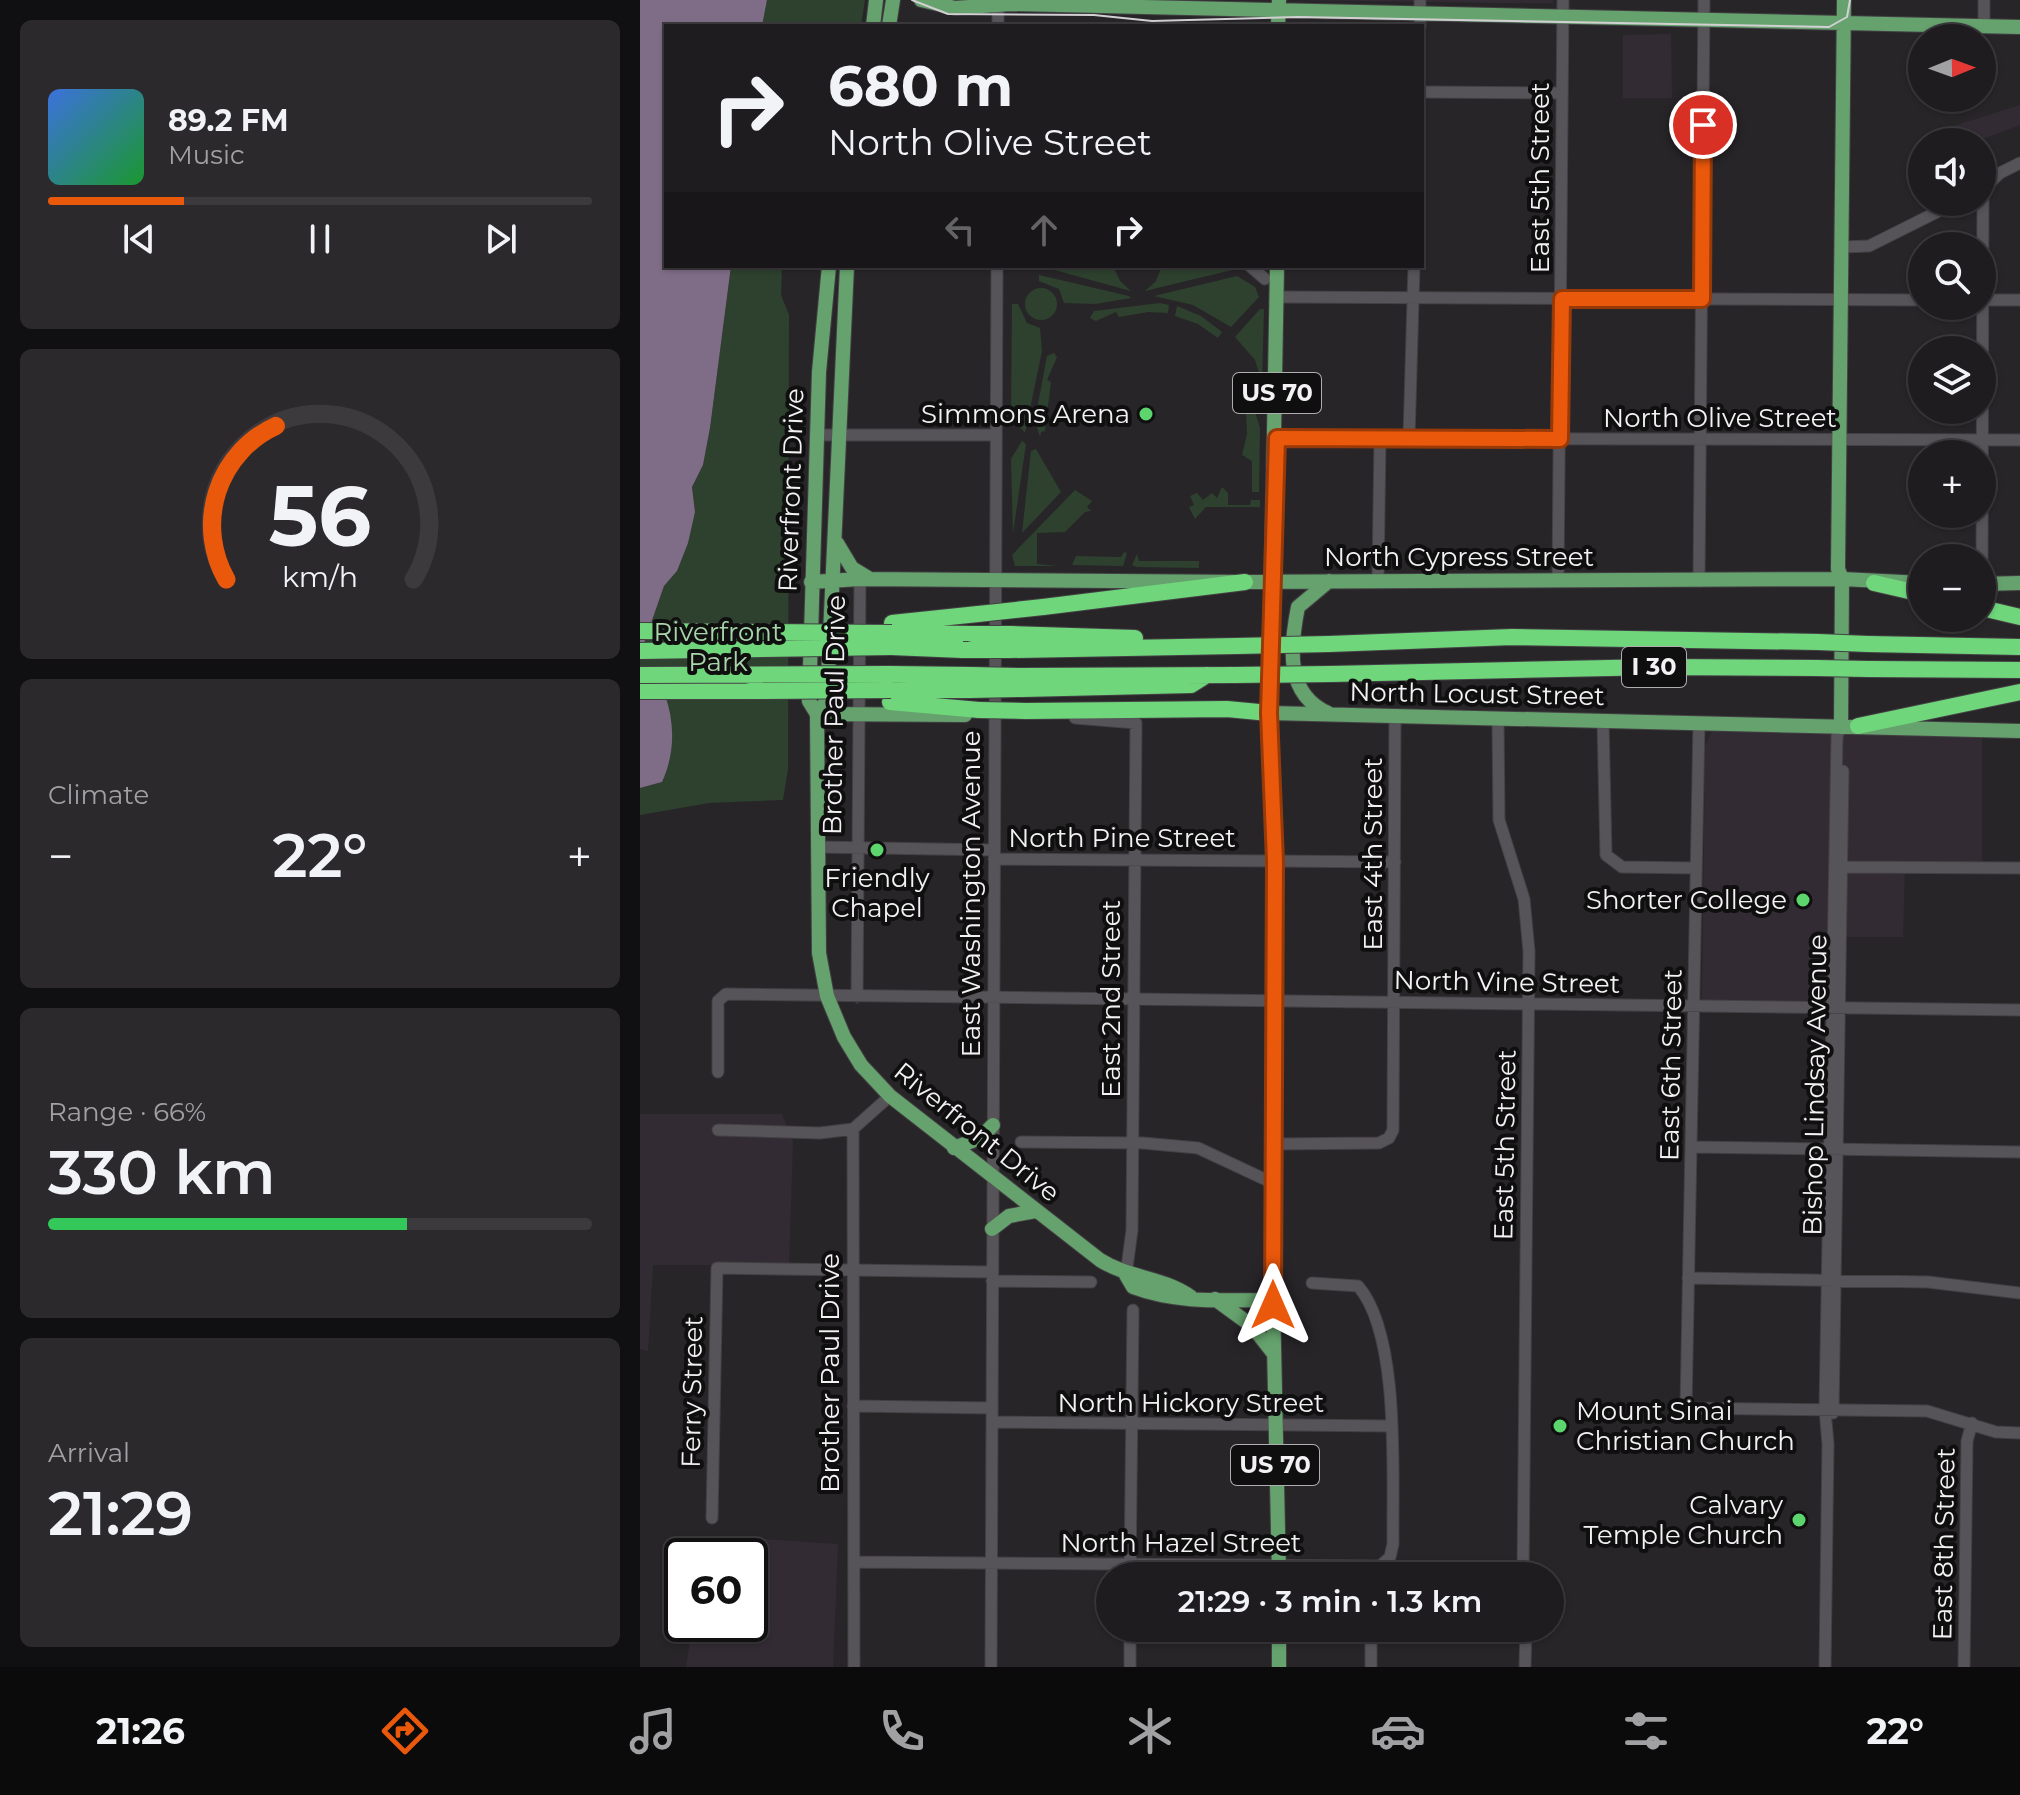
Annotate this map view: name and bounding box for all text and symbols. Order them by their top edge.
north arrow [1908,24,1996,112]
map controls [1908,24,1996,632]
text: 680 m [828,52,1013,120]
icon: right [696,56,800,160]
street label: East 5th Street [1524,83,1556,273]
pin [1669,91,1737,159]
text: 89.2 FM [168,102,289,139]
icon: arrive [1681,103,1725,147]
text: North Olive Street [828,120,1152,164]
button: sound [1908,128,1996,216]
text: Music [168,139,245,171]
icon: left [938,208,982,252]
icon: ahead [1022,208,1066,252]
icon: right [1106,208,1150,252]
icon: previous [117,217,161,261]
icon: pause [298,217,342,261]
icon: next [479,217,523,261]
button: search [1908,232,1996,320]
button: layers [1908,336,1996,424]
road number: US 70 [1233,373,1321,413]
street label: Riverfront Drive [771,388,811,592]
place label: Simmons Arena [921,398,1130,430]
street label: North Olive Street [1603,402,1837,434]
marker: Simmons Arena [1137,405,1155,423]
button: + [1908,440,1996,528]
text: 56 [269,465,371,567]
street label: North Cypress Street [1324,541,1594,573]
button: − [1908,544,1996,632]
text: km/h [282,559,358,594]
street label: Brother Paul Drive [816,595,852,835]
park label: Riverfront Park [654,616,782,678]
road number: I 30 [1622,647,1686,687]
street label: North Locust Street [1349,676,1605,712]
street label: East Washington Avenue [955,731,987,1057]
street label: East 4th Street [1357,757,1389,951]
text: Climate [48,779,149,811]
text: 22° [273,819,367,892]
street label: North Pine Street [1008,822,1236,854]
text: − [48,829,73,883]
text: + [567,829,592,883]
marker: Friendly Chapel [868,841,886,859]
place label: Friendly Chapel [824,862,931,924]
place label: Shorter College [1586,884,1787,916]
marker: Shorter College [1794,891,1812,909]
street label: East 2nd Street [1095,900,1127,1098]
street label: Bishop Lindsay Avenue [1796,934,1834,1236]
street label: North Vine Street [1393,964,1621,1000]
street label: East 6th Street [1653,969,1689,1161]
street label: East 5th Street [1487,1049,1523,1241]
street label: Riverfront Drive [888,1055,1066,1209]
text: Range · 66% [48,1096,206,1128]
text: 330 km [48,1136,275,1209]
street label: Brother Paul Drive [814,1253,846,1493]
position arrow [1231,1263,1315,1347]
street label: Ferry Street [675,1316,709,1468]
street label: North Hickory Street [1058,1387,1324,1419]
place label: Mount Sinai Christian Church [1576,1395,1795,1457]
marker: Mount Sinai Christian Church [1551,1417,1569,1435]
text: Arrival [48,1437,130,1469]
road number: US 70 [1231,1445,1319,1485]
street label: East 8th Street [1926,1447,1962,1641]
text: 21:29 [48,1477,193,1550]
place label: Calvary Temple Church [1583,1489,1784,1551]
marker: Calvary Temple Church [1790,1511,1808,1529]
street label: North Hazel Street [1061,1527,1301,1559]
speed limit sign: 60 [664,1538,768,1642]
text: 21:29 · 3 min · 1.3 km [1178,1583,1482,1620]
icon: directions [377,1703,433,1759]
icon: music [625,1703,681,1759]
icon: phone [874,1703,930,1759]
icon: climate [1122,1703,1178,1759]
icon: car [1370,1703,1426,1759]
icon: filters [1618,1703,1674,1759]
text: 21:26 [96,1709,185,1753]
text: 22° [1866,1709,1924,1753]

